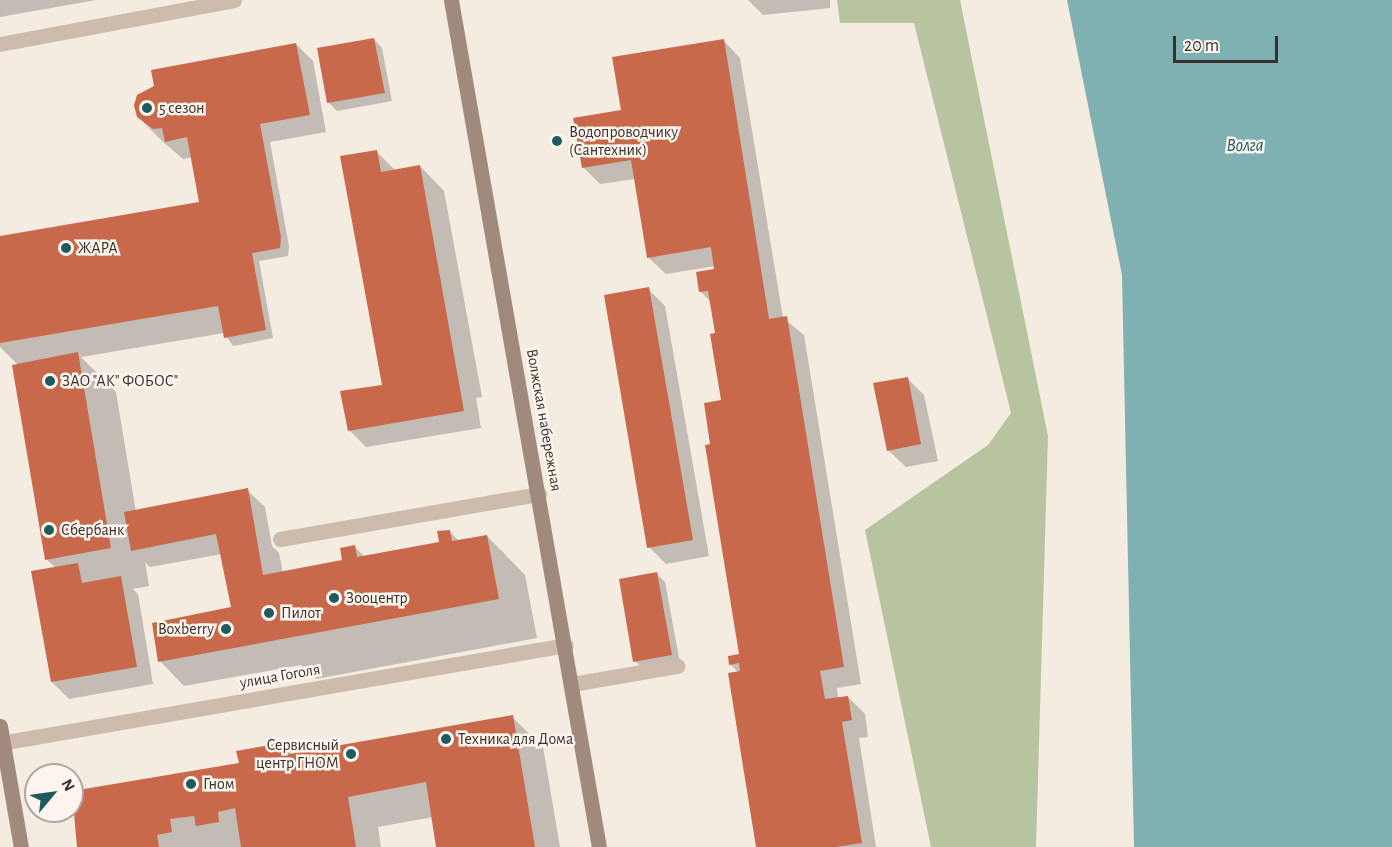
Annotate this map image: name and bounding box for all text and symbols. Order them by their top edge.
scale bar [1176,24,1281,62]
text: 20 m [1184,37,1219,55]
place label: 5 сезон [159,98,205,118]
marker: 5 сезон [140,101,154,115]
place label: Водопроводчику (Сантехник) [569,122,678,160]
marker: Водопроводчику (Сантехник) [550,134,564,148]
water label: Волга [1227,135,1263,157]
place label: ЖАРА [78,238,118,258]
marker: ЖАРА [59,241,73,255]
street label: Волжская набережная [522,347,566,493]
place label: ЗАО "АК" ФОБОС" [62,371,178,391]
marker: ЗАО "АК" ФОБОС" [43,374,57,388]
place label: Сбербанк [61,520,124,540]
marker: Сбербанк [42,523,56,537]
place label: Зооцентр [346,588,408,608]
marker: Зооцентр [327,591,341,605]
place label: Пилот [281,603,321,623]
marker: Пилот [262,606,276,620]
place label: Boxberry [158,619,214,639]
marker: Boxberry [219,622,233,636]
street label: улица Гоголя [238,659,322,693]
place label: Техника для Дома [458,729,573,749]
marker: Техника для Дома [439,732,453,746]
place label: Сервисный центр ГНОМ [256,735,339,773]
marker: Сервисный центр ГНОМ [344,747,358,761]
north arrow [24,763,84,823]
place label: Гном [203,774,235,794]
text: N [58,776,78,794]
marker: Гном [184,777,198,791]

